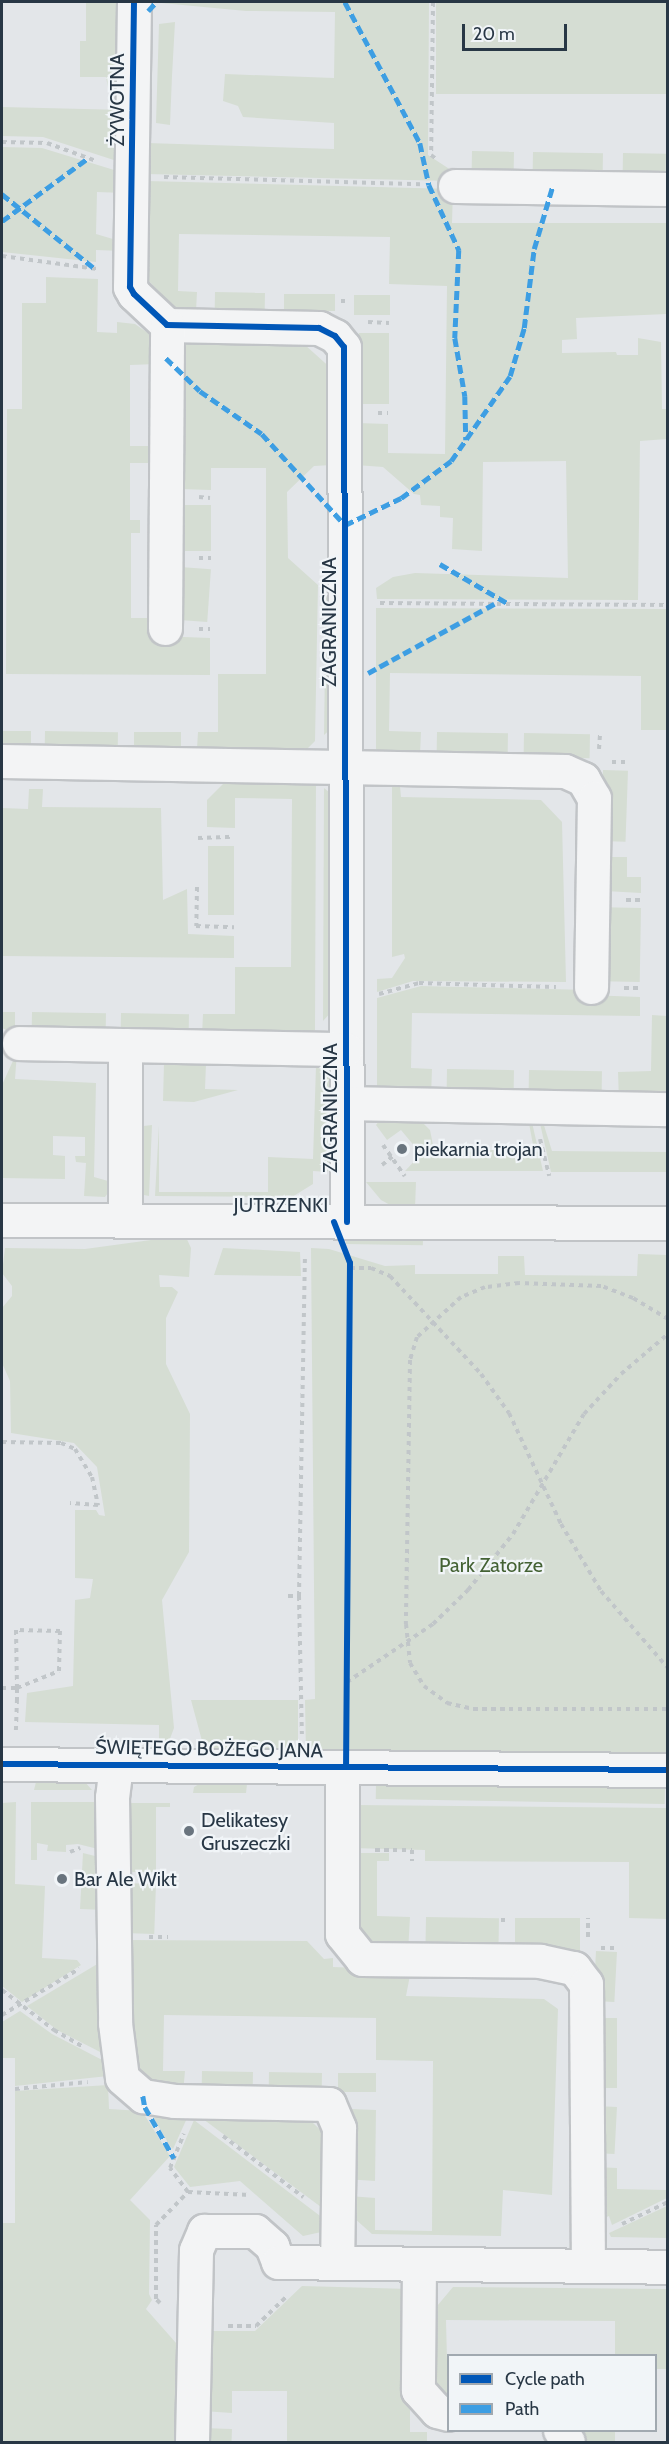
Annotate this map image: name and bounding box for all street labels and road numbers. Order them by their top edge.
street label: ŻYWOTNA [105,53,129,147]
street label: ZAGRANICZNA [317,557,341,687]
street label: ZAGRANICZNA [318,1043,342,1173]
street label: JUTRZENKI [234,1193,328,1217]
street label: ŚWIĘTEGO BOŻEGO JANA [95,1735,323,1763]

